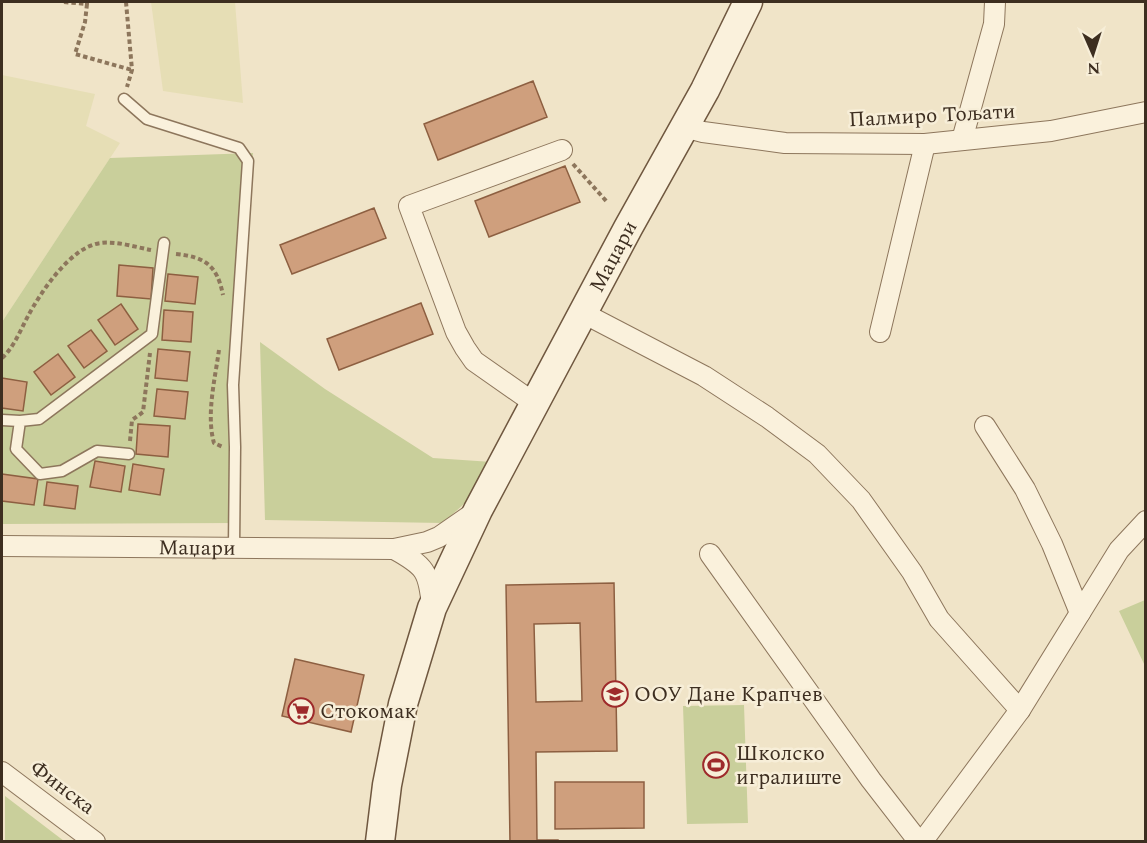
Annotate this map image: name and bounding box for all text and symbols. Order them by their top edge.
north arrow [1063,24,1123,84]
text: N [1087,56,1101,80]
street label: Палмиро Тољати [848,96,1016,136]
street label: Маџари [582,215,646,298]
street label: Маџари [158,532,236,565]
school or university icon: ООУ Дане Крапчев [600,679,630,709]
place label: ООУ Дане Крапчев [634,679,822,711]
supermarket icon: Стокомак [286,696,316,726]
place label: Стокомак [320,696,416,728]
place label: Школско игралиште [736,738,842,794]
sports icon: Школско игралиште [701,750,731,780]
street label: Финска [23,753,102,823]

